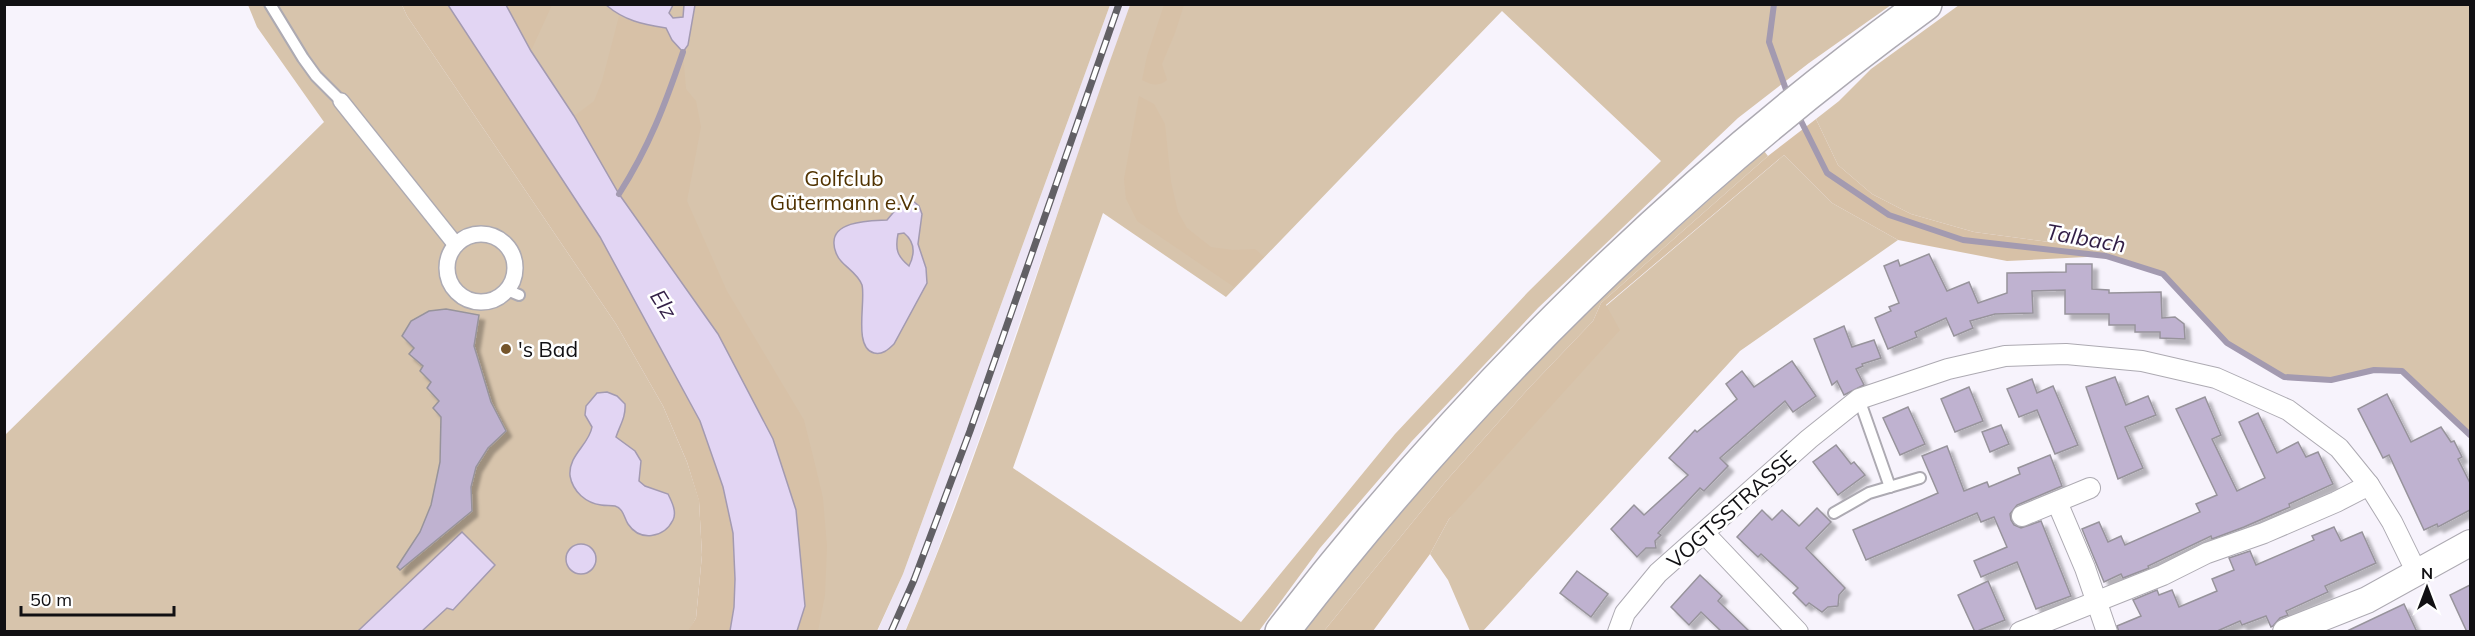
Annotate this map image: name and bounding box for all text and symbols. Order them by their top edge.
park label: Golfclub Gütermann e.V. [770,165,918,215]
water label: Talbach [2044,217,2128,259]
water label: Elz [644,284,684,324]
place label: 's Bad [518,336,578,362]
marker: 's Bad [499,342,513,356]
street label: VOGTSSTRASSE [1661,444,1801,574]
north arrow [2397,558,2457,618]
text: N [2421,563,2433,583]
scale bar [21,579,174,617]
text: 50 m [30,588,72,611]

